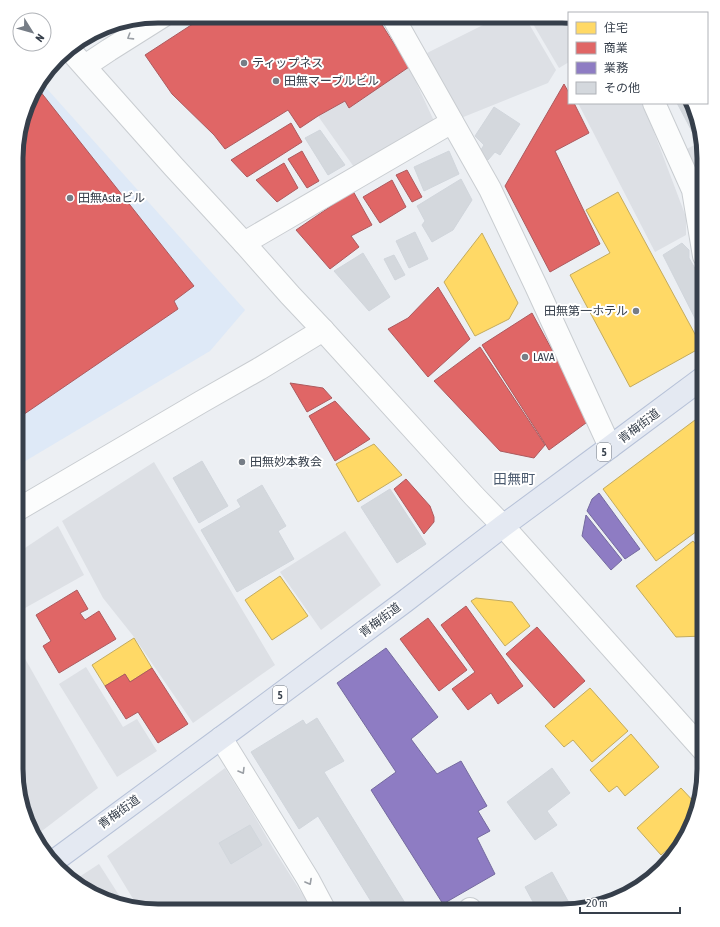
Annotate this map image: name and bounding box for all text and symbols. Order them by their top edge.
north arrow [12,12,52,52]
legend [568,12,708,104]
text: 住宅 [604,21,628,35]
text: N [33,32,47,44]
one-way arrow [127,32,134,39]
text: 商業 [604,41,628,55]
place label: ティップネス [252,56,323,70]
marker: ティップネス [239,58,249,68]
text: 業務 [604,61,628,75]
place label: 田無マーブルビル [284,74,379,88]
marker: 田無マーブルビル [271,76,281,86]
text: その他 [604,81,640,95]
place label: 田無Astaビル [78,191,145,205]
marker: 田無Astaビル [65,193,75,203]
place label: 田無第一ホテル [544,304,628,318]
marker: 田無第一ホテル [631,306,641,316]
place label: LAVA [533,350,555,364]
marker: LAVA [520,352,530,362]
street label: 青梅街道 [616,406,662,446]
road number: 5 [597,443,611,461]
place label: 田無妙本教会 [250,455,322,469]
marker: 田無妙本教会 [237,457,247,467]
district label: 田無町 [493,471,535,487]
street label: 青梅街道 [357,600,403,640]
road number: 5 [273,686,287,704]
one-way arrow [238,767,245,774]
street label: 青梅街道 [95,792,143,832]
one-way arrow [305,878,312,885]
scale bar [580,889,680,915]
text: 20 m [586,896,608,910]

